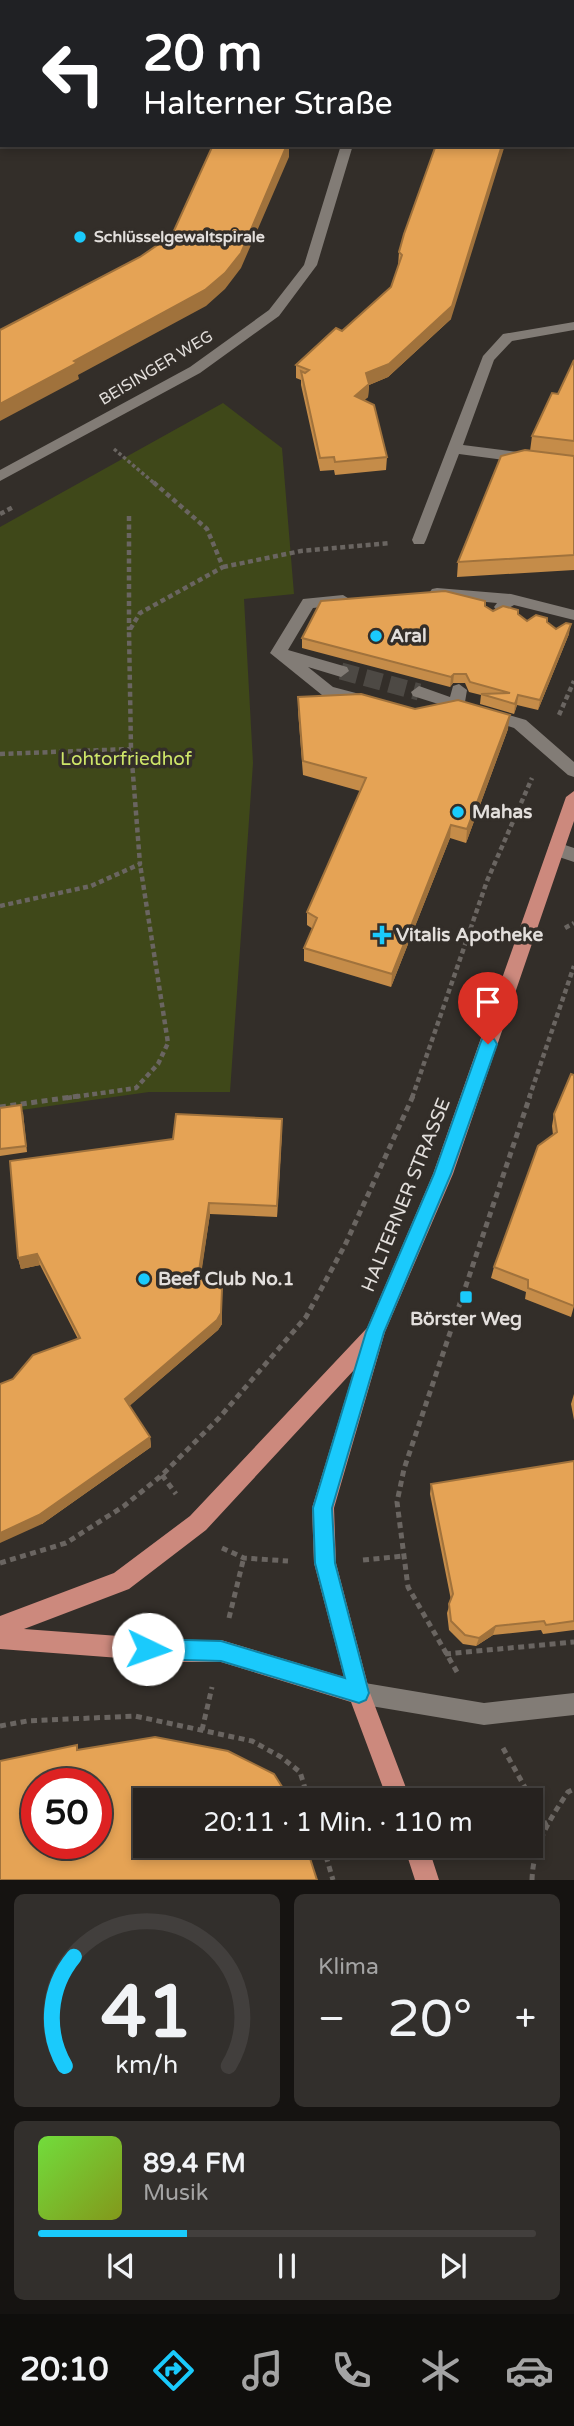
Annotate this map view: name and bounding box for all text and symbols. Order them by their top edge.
text: 20 m [143,25,262,84]
icon: left [28,28,119,119]
text: Halterner Straße [143,85,393,123]
place label: Schlüsselgewaltspirale [94,227,265,247]
marker: Schlüsselgewaltspirale [72,229,88,245]
street label: BEISINGER WEG [95,326,217,410]
place label: Aral [390,625,427,647]
marker: Aral [368,628,384,644]
park label: Lohtorfriedhof [60,748,193,770]
place label: Mahas [472,801,532,823]
marker: Mahas [450,804,466,820]
place label: Vitalis Apotheke [396,924,543,947]
marker: Vitalis Apotheke [374,927,390,943]
pin [458,972,518,1044]
icon: arrive [469,983,507,1021]
street label: HALTERNER STRASSE [357,1095,455,1295]
place label: Beef Club No.1 [158,1268,294,1290]
marker: Beef Club No.1 [136,1271,152,1287]
marker: Börster Weg [458,1289,474,1305]
place label: Börster Weg [410,1308,522,1331]
position arrow [111,1612,185,1686]
speed limit sign: 50 [21,1768,112,1859]
text: 20:11 · 1 Min. · 110 m [203,1807,473,1838]
text: Klima [318,1953,379,1981]
text: 41 [101,1970,193,2058]
text: 20° [387,1988,472,2051]
text: − [318,1996,345,2042]
text: + [515,1996,536,2042]
text: km/h [116,2050,178,2080]
text: 89.4 FM [143,2148,246,2179]
text: Musik [143,2179,208,2207]
icon: previous [102,2247,140,2285]
icon: pause [268,2247,306,2285]
icon: next [434,2247,472,2285]
icon: directions [149,2346,198,2395]
icon: music [238,2346,287,2395]
icon: phone [327,2346,376,2395]
icon: climate [416,2346,465,2395]
icon: car [505,2346,554,2395]
text: 20:10 [20,2351,109,2389]

